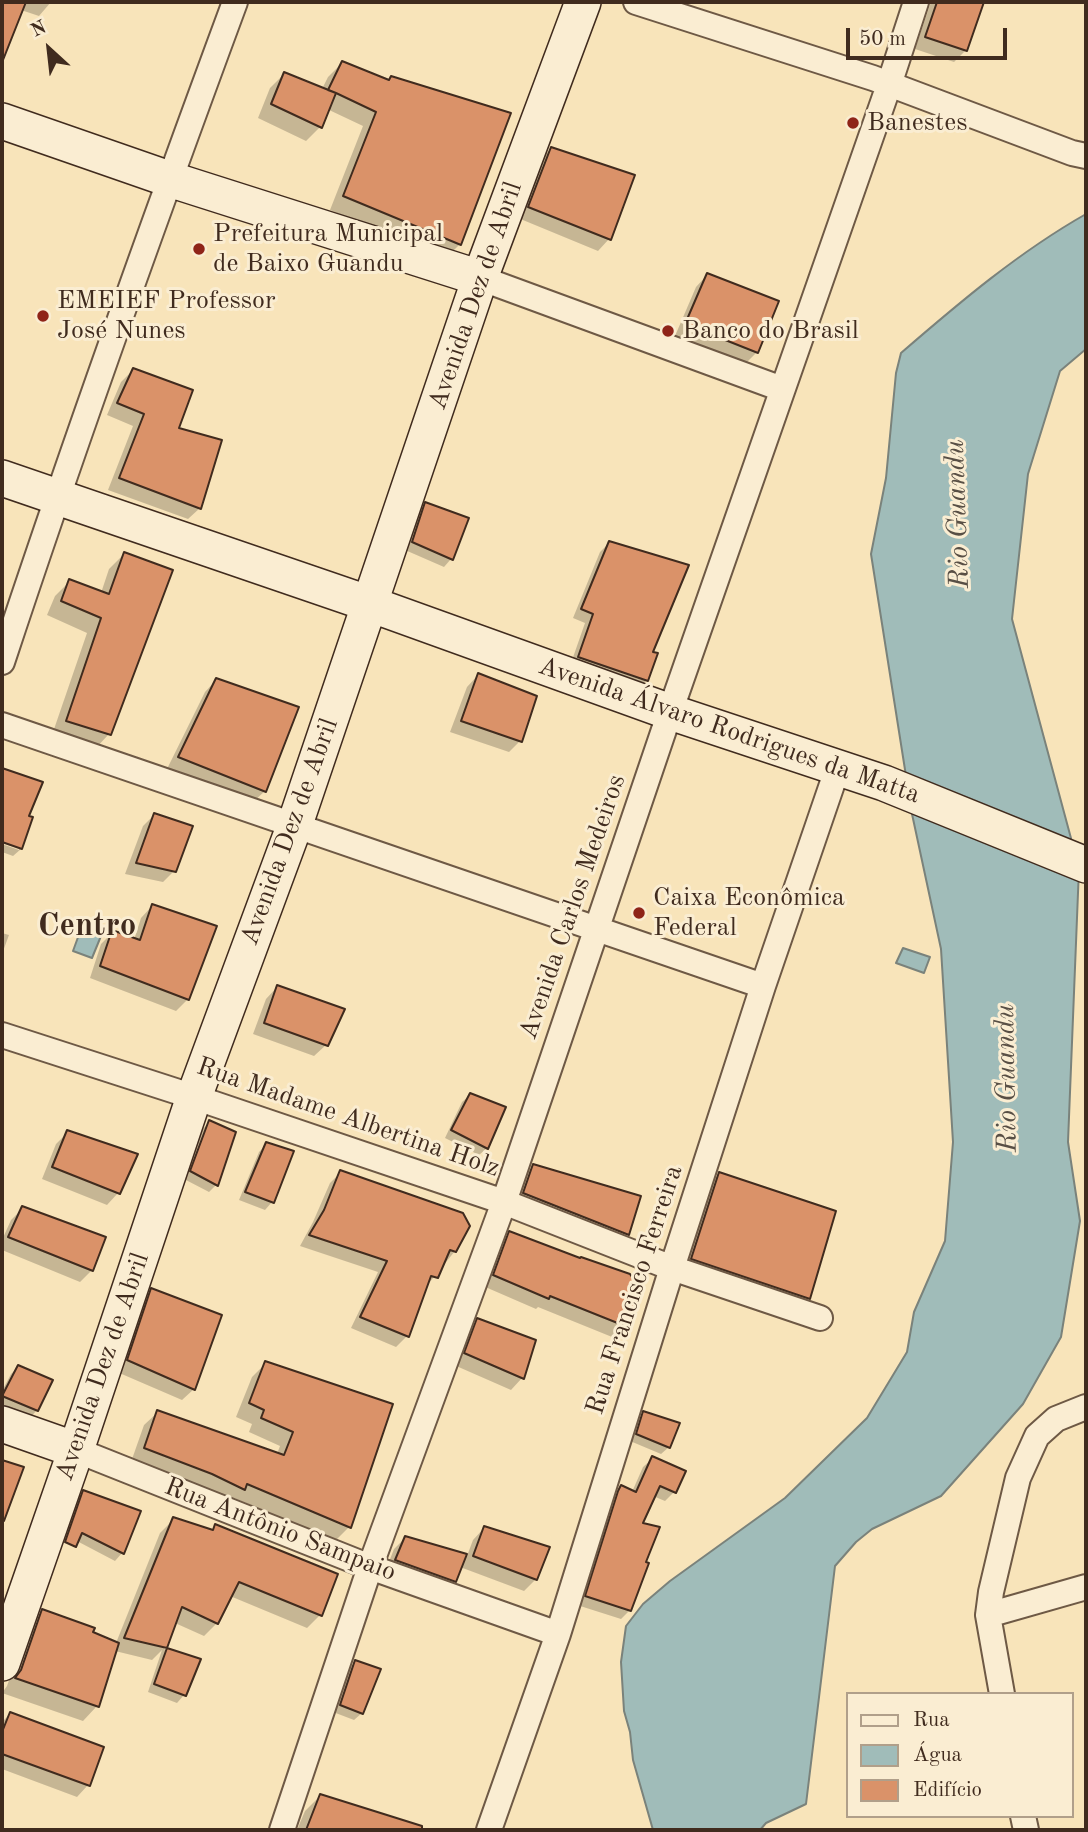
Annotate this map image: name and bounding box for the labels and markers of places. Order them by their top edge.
place label: Banestes [867,107,967,139]
marker: Banestes [845,115,861,131]
place label: Prefeitura Municipal de Baixo Guandu [213,218,443,280]
marker: Prefeitura Municipal de Baixo Guandu [191,241,207,257]
place label: EMEIEF Professor José Nunes [57,285,276,346]
marker: EMEIEF Professor José Nunes [35,308,51,324]
place label: Banco do Brasil [682,315,859,347]
marker: Banco do Brasil [660,323,676,339]
place label: Caixa Econômica Federal [653,882,845,944]
marker: Caixa Econômica Federal [631,905,647,921]

